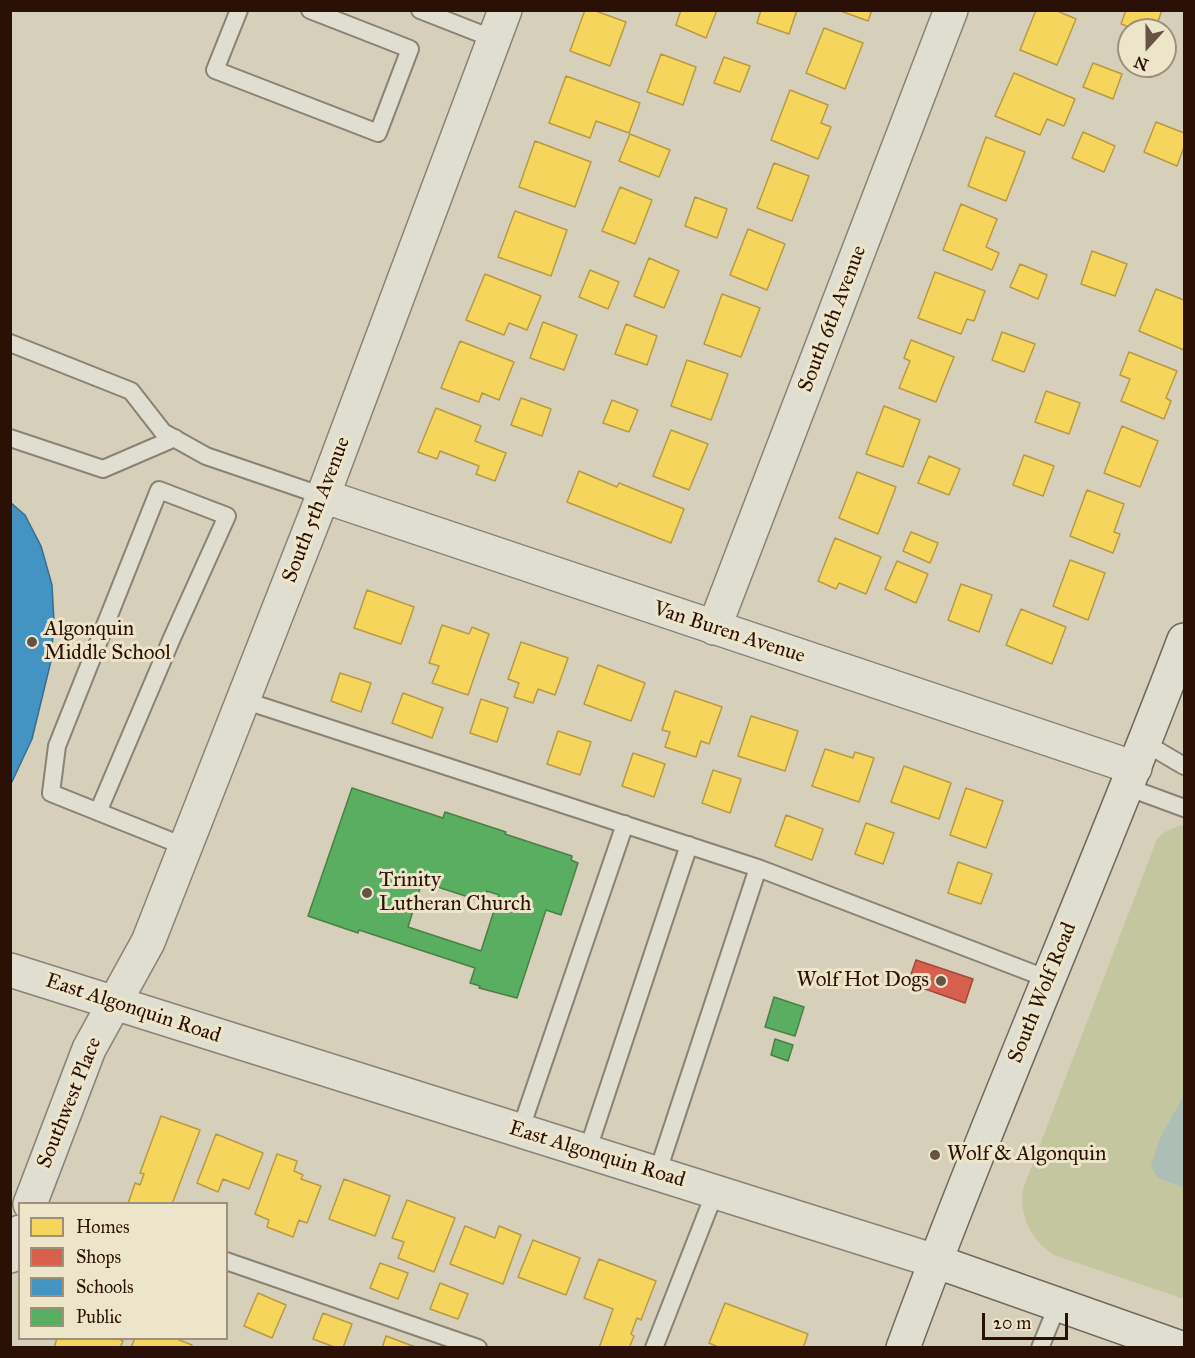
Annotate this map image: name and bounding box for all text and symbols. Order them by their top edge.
north arrow [1117,18,1177,78]
text: N [1131,52,1151,75]
street label: South 6th Avenue [793,242,873,396]
street label: South 5th Avenue [278,434,356,586]
street label: Van Buren Avenue [650,597,808,669]
place label: Algonquin Middle School [44,617,171,667]
marker: Algonquin Middle School [25,635,39,649]
place label: Trinity Lutheran Church [379,868,531,918]
marker: Trinity Lutheran Church [360,886,374,900]
street label: South Wolf Road [1003,919,1083,1067]
place label: Wolf Hot Dogs [797,968,929,994]
street label: East Algonquin Road [42,969,224,1049]
marker: Wolf Hot Dogs [934,974,948,988]
street label: Southwest Place [32,1034,108,1172]
street label: East Algonquin Road [506,1116,688,1194]
place label: Wolf & Algonquin [947,1142,1106,1168]
marker: Wolf & Algonquin [928,1148,942,1162]
legend [18,1202,228,1340]
text: Homes [76,1216,130,1238]
text: Shops [76,1246,121,1268]
text: Schools [76,1276,134,1298]
scale bar [985,1301,1070,1339]
text: Public [76,1306,122,1328]
text: 20 m [993,1312,1031,1334]

